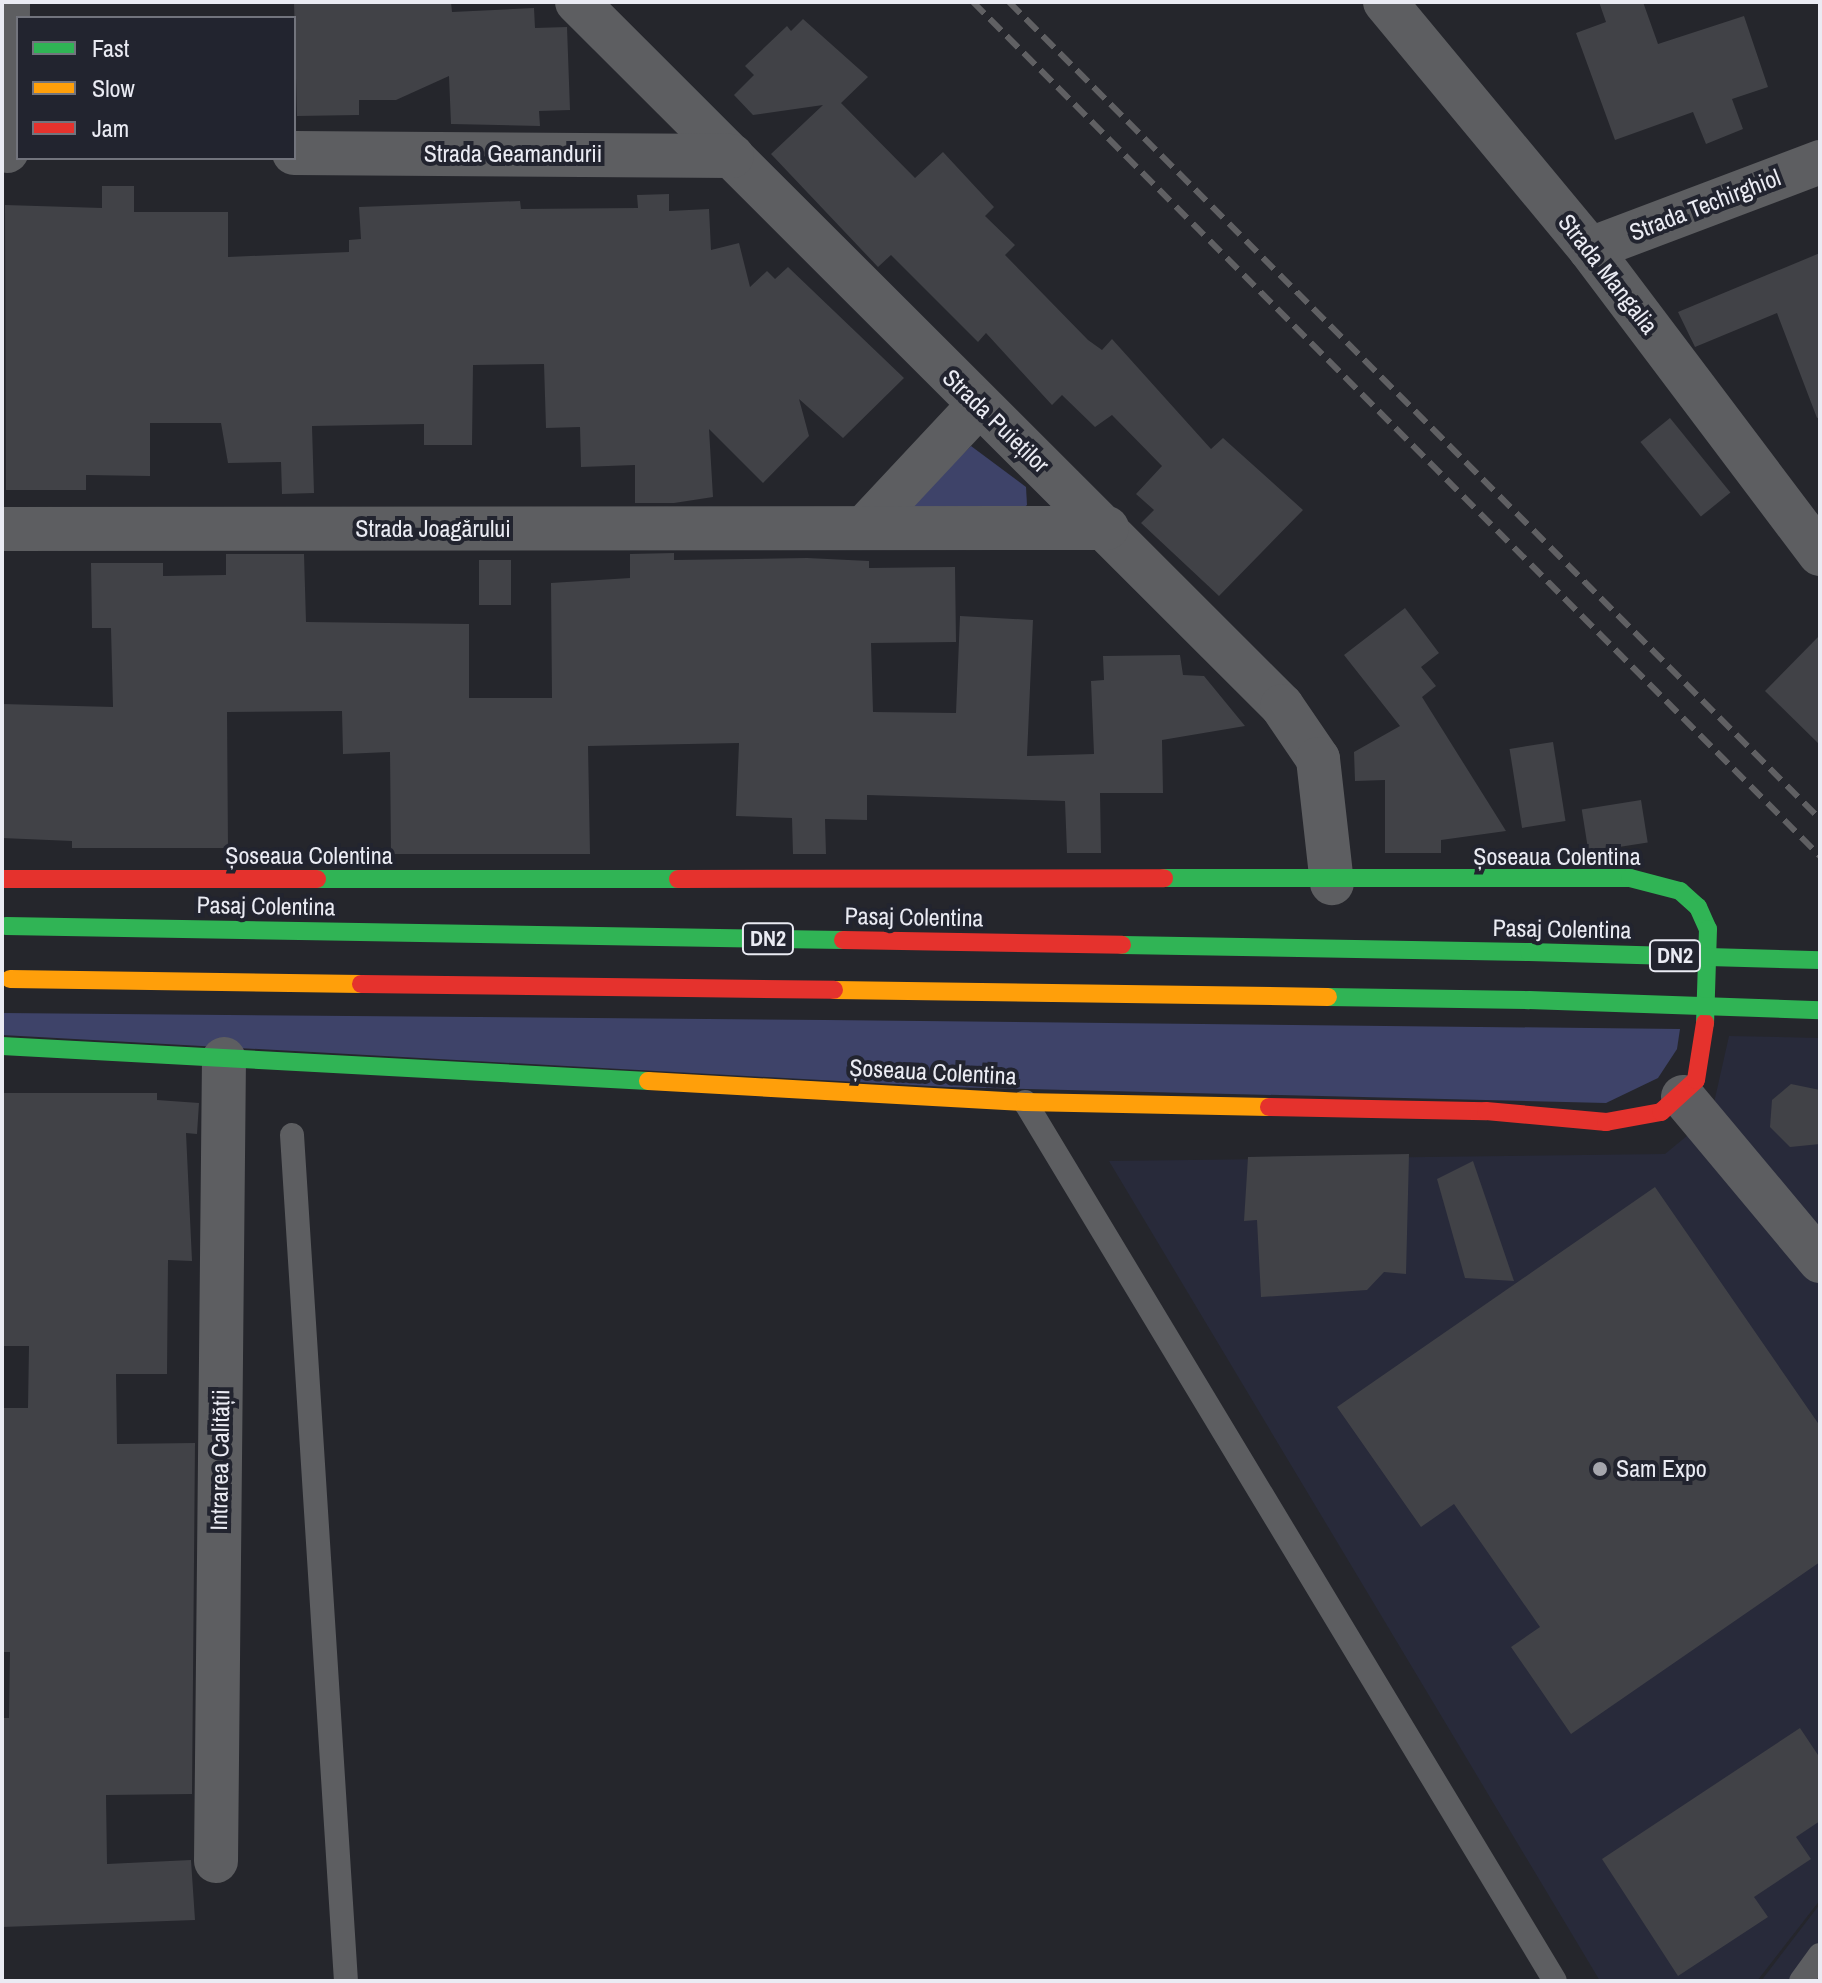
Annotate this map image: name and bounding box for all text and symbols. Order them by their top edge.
legend [16,16,296,160]
text: Fast [92,32,129,64]
text: Slow [92,72,135,104]
text: Jam [92,112,129,144]
street label: Strada Geamandurii [424,140,602,168]
street label: Strada Techirghiol [1625,163,1785,247]
street label: Strada Mangalia [1552,208,1664,340]
street label: Strada Puieților [937,363,1055,479]
street label: Strada Joagărului [355,515,511,543]
street label: Șoseaua Colentina [225,842,393,870]
street label: Șoseaua Colentina [1473,843,1641,871]
street label: Pasaj Colentina [196,890,336,922]
street label: Pasaj Colentina [844,901,984,933]
street label: Pasaj Colentina [1492,913,1632,945]
road number: DN2 [740,921,796,957]
road number: DN2 [1647,938,1703,974]
street label: Șoseaua Colentina [849,1053,1017,1091]
street label: Intrarea Calității [204,1389,236,1531]
place label: Sam Expo [1616,1455,1707,1483]
marker: Sam Expo [1591,1460,1609,1478]

